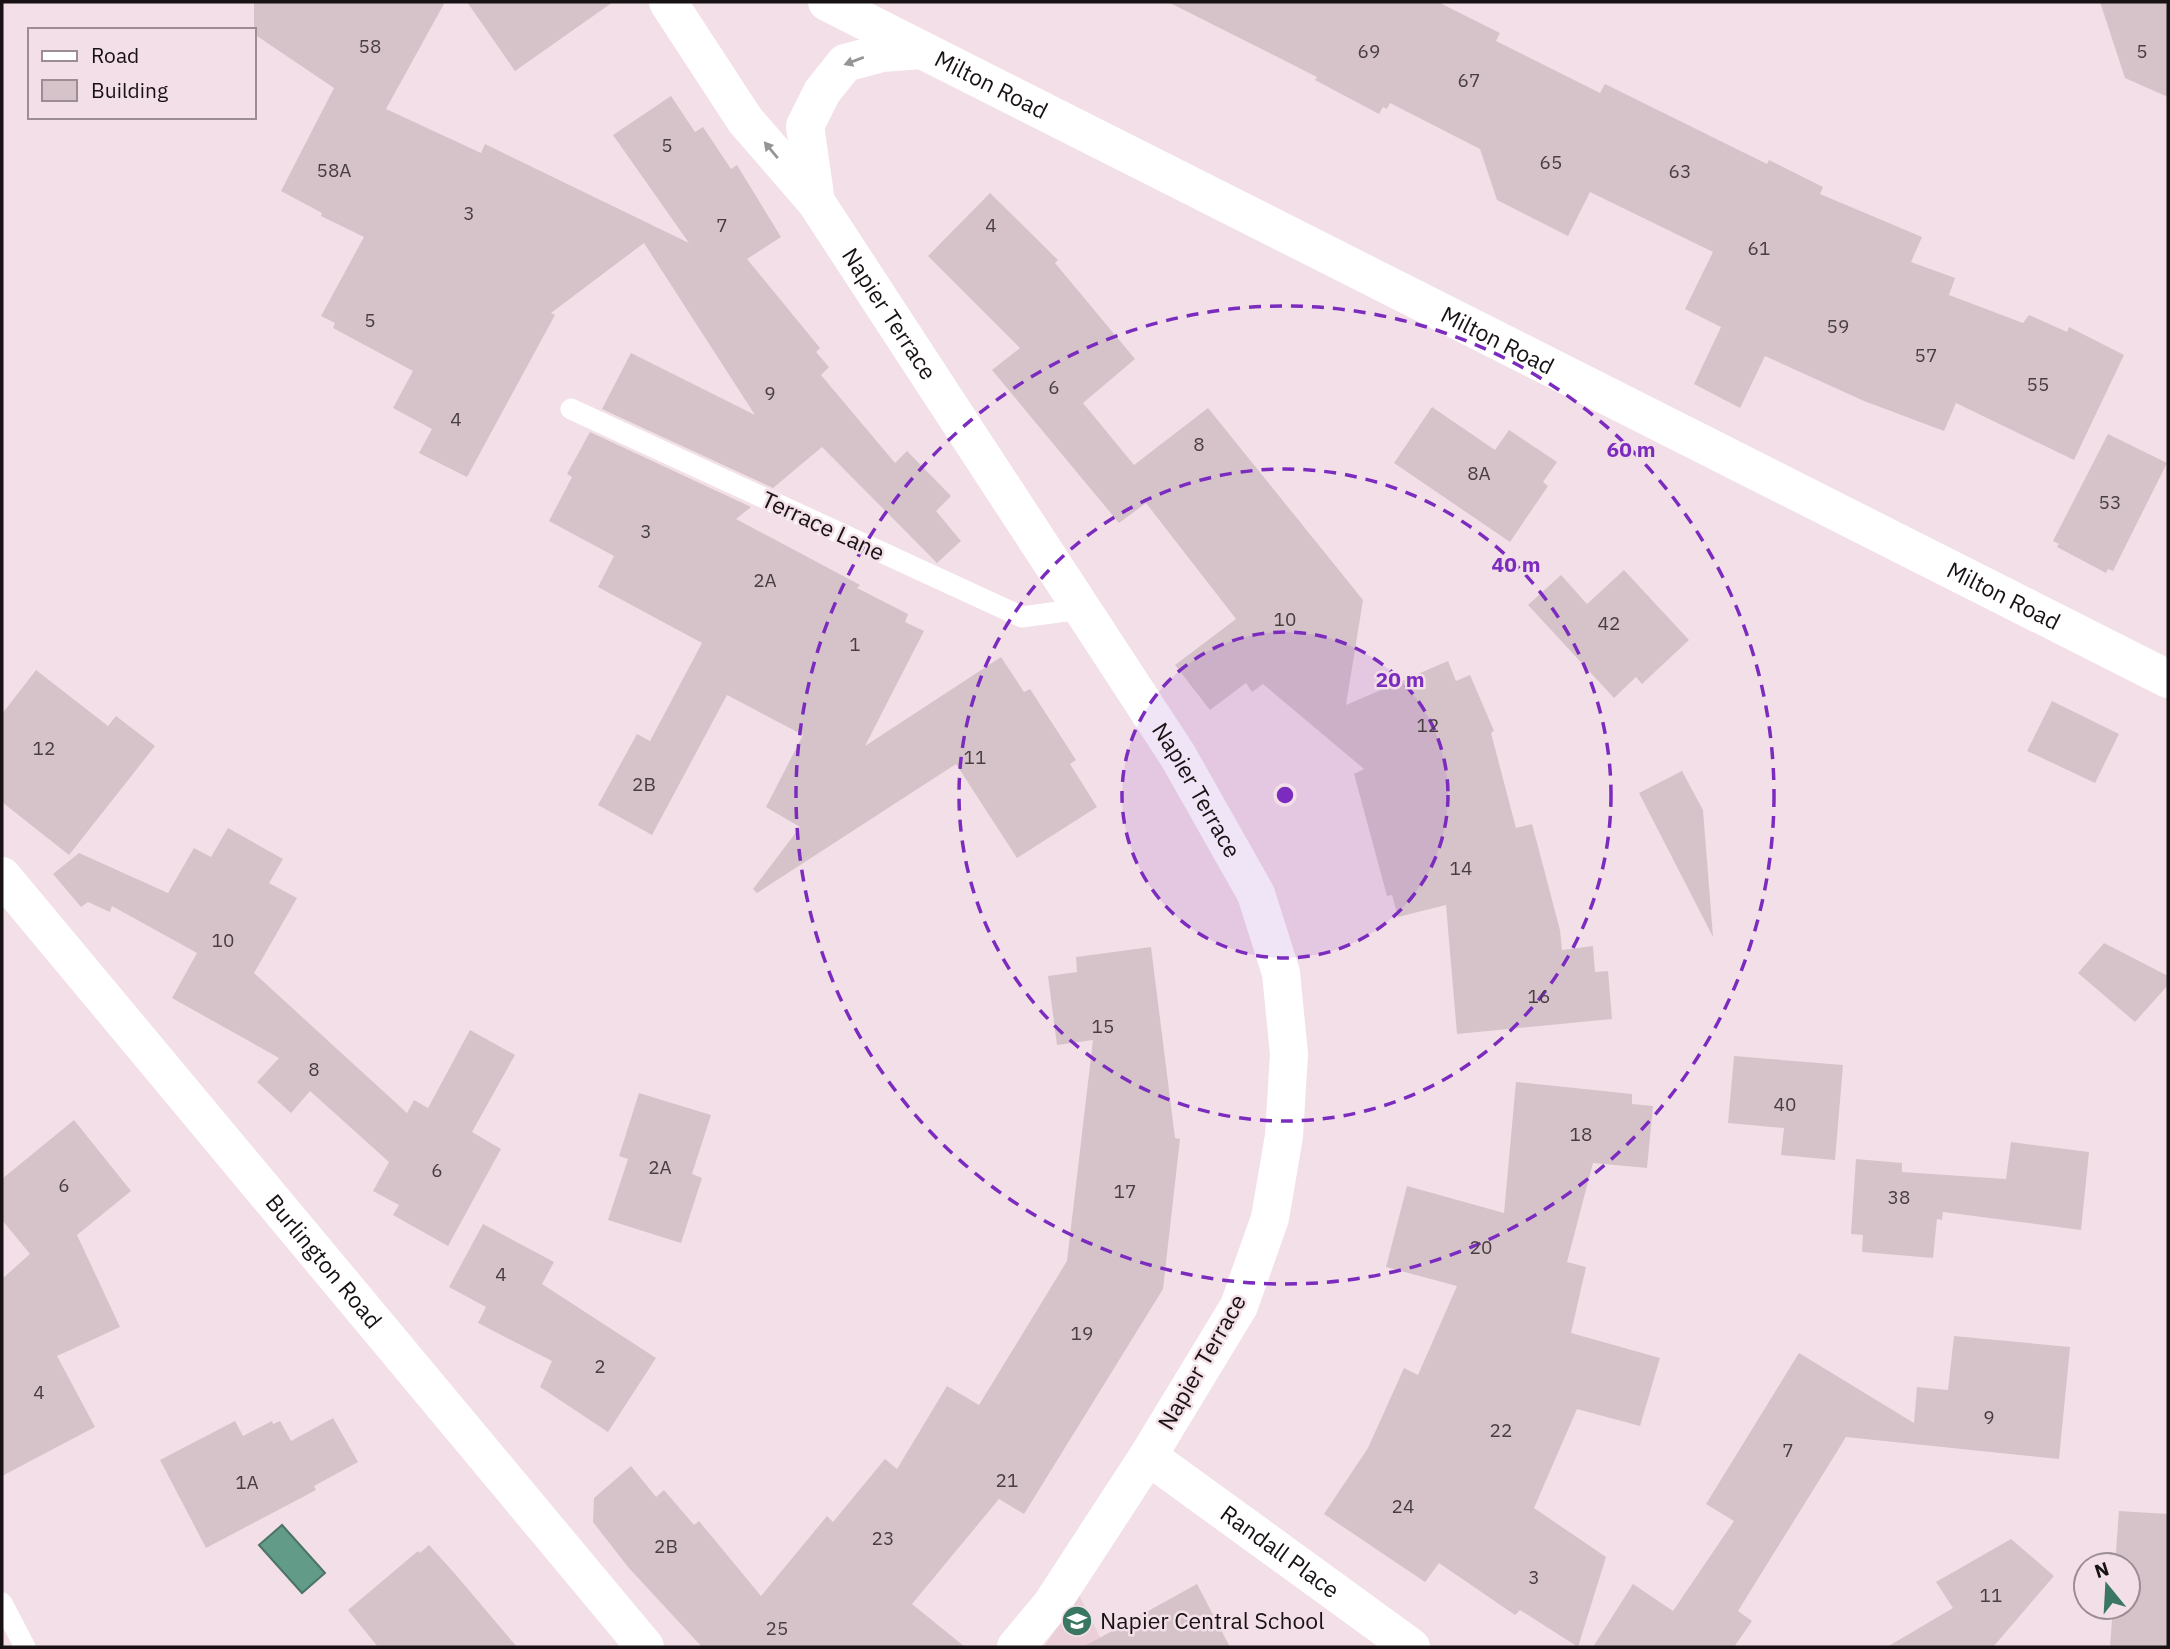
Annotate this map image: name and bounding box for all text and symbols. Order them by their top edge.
legend [28,28,256,119]
house number: 58 [359,34,381,58]
house number: 69 [1358,39,1380,63]
house number: 5 [2136,39,2148,63]
text: Road [91,41,139,69]
street label: Milton Road [930,43,1053,125]
one-way arrow [843,56,864,67]
house number: 67 [1458,68,1480,92]
text: Building [91,76,168,104]
house number: 5 [661,133,673,157]
one-way arrow [764,142,779,159]
house number: 65 [1540,150,1562,174]
house number: 58A [317,158,351,182]
house number: 63 [1669,159,1691,183]
house number: 3 [463,201,475,225]
house number: 7 [716,213,728,237]
house number: 4 [985,213,997,237]
house number: 61 [1748,236,1770,260]
street label: Napier Terrace [836,242,944,385]
street label: Milton Road [1436,298,1559,381]
house number: 5 [364,308,376,332]
house number: 59 [1827,314,1849,338]
house number: 57 [1915,343,1937,367]
house number: 55 [2027,372,2049,396]
house number: 6 [1048,375,1060,399]
house number: 9 [764,381,776,405]
house number: 4 [450,407,462,431]
house number: 8 [1193,432,1205,456]
text: 60 m [1607,435,1655,463]
house number: 8A [1467,461,1491,485]
street label: Terrace Lane [757,484,890,567]
house number: 53 [2099,490,2121,514]
house number: 3 [640,519,652,543]
text: 40 m [1492,550,1540,578]
street label: Milton Road [1942,554,2066,636]
house number: 2A [753,568,777,592]
house number: 10 [1274,607,1296,631]
house number: 42 [1598,611,1620,635]
house number: 1 [849,632,861,656]
text: 20 m [1376,665,1424,693]
house number: 12 [1417,713,1439,737]
street label: Napier Terrace [1146,716,1248,863]
house number: 12 [33,736,55,760]
house number: 11 [964,745,986,769]
house number: 2B [632,772,656,796]
centre of rings [1273,783,1297,807]
house number: 14 [1450,856,1472,880]
house number: 10 [212,928,234,952]
house number: 16 [1528,984,1550,1008]
house number: 15 [1092,1014,1114,1038]
house number: 8 [308,1057,320,1081]
house number: 40 [1774,1092,1796,1116]
house number: 18 [1570,1122,1592,1146]
house number: 2A [648,1155,672,1179]
house number: 6 [431,1158,443,1182]
house number: 6 [58,1173,70,1197]
house number: 17 [1114,1179,1136,1203]
house number: 38 [1888,1185,1910,1209]
street label: Burlington Road [260,1187,389,1334]
house number: 20 [1470,1235,1492,1259]
house number: 4 [495,1262,507,1286]
street label: Napier Terrace [1150,1288,1252,1435]
house number: 19 [1071,1321,1093,1345]
house number: 2 [594,1354,606,1378]
house number: 4 [33,1380,45,1404]
house number: 9 [1983,1405,1995,1429]
house number: 22 [1490,1418,1512,1442]
house number: 7 [1782,1438,1794,1462]
house number: 21 [996,1468,1018,1492]
house number: 1A [235,1470,259,1494]
house number: 24 [1392,1494,1414,1518]
street label: Randall Place [1215,1498,1346,1604]
house number: 23 [872,1526,894,1550]
house number: 2B [654,1534,678,1558]
north arrow [2072,1551,2142,1621]
text: N [2091,1556,2112,1583]
house number: 3 [1528,1565,1540,1589]
house number: 11 [1980,1583,2002,1607]
school or university icon: Napier Central School [1060,1604,1094,1638]
place label: Napier Central School [1100,1605,1325,1635]
house number: 25 [766,1616,788,1640]

